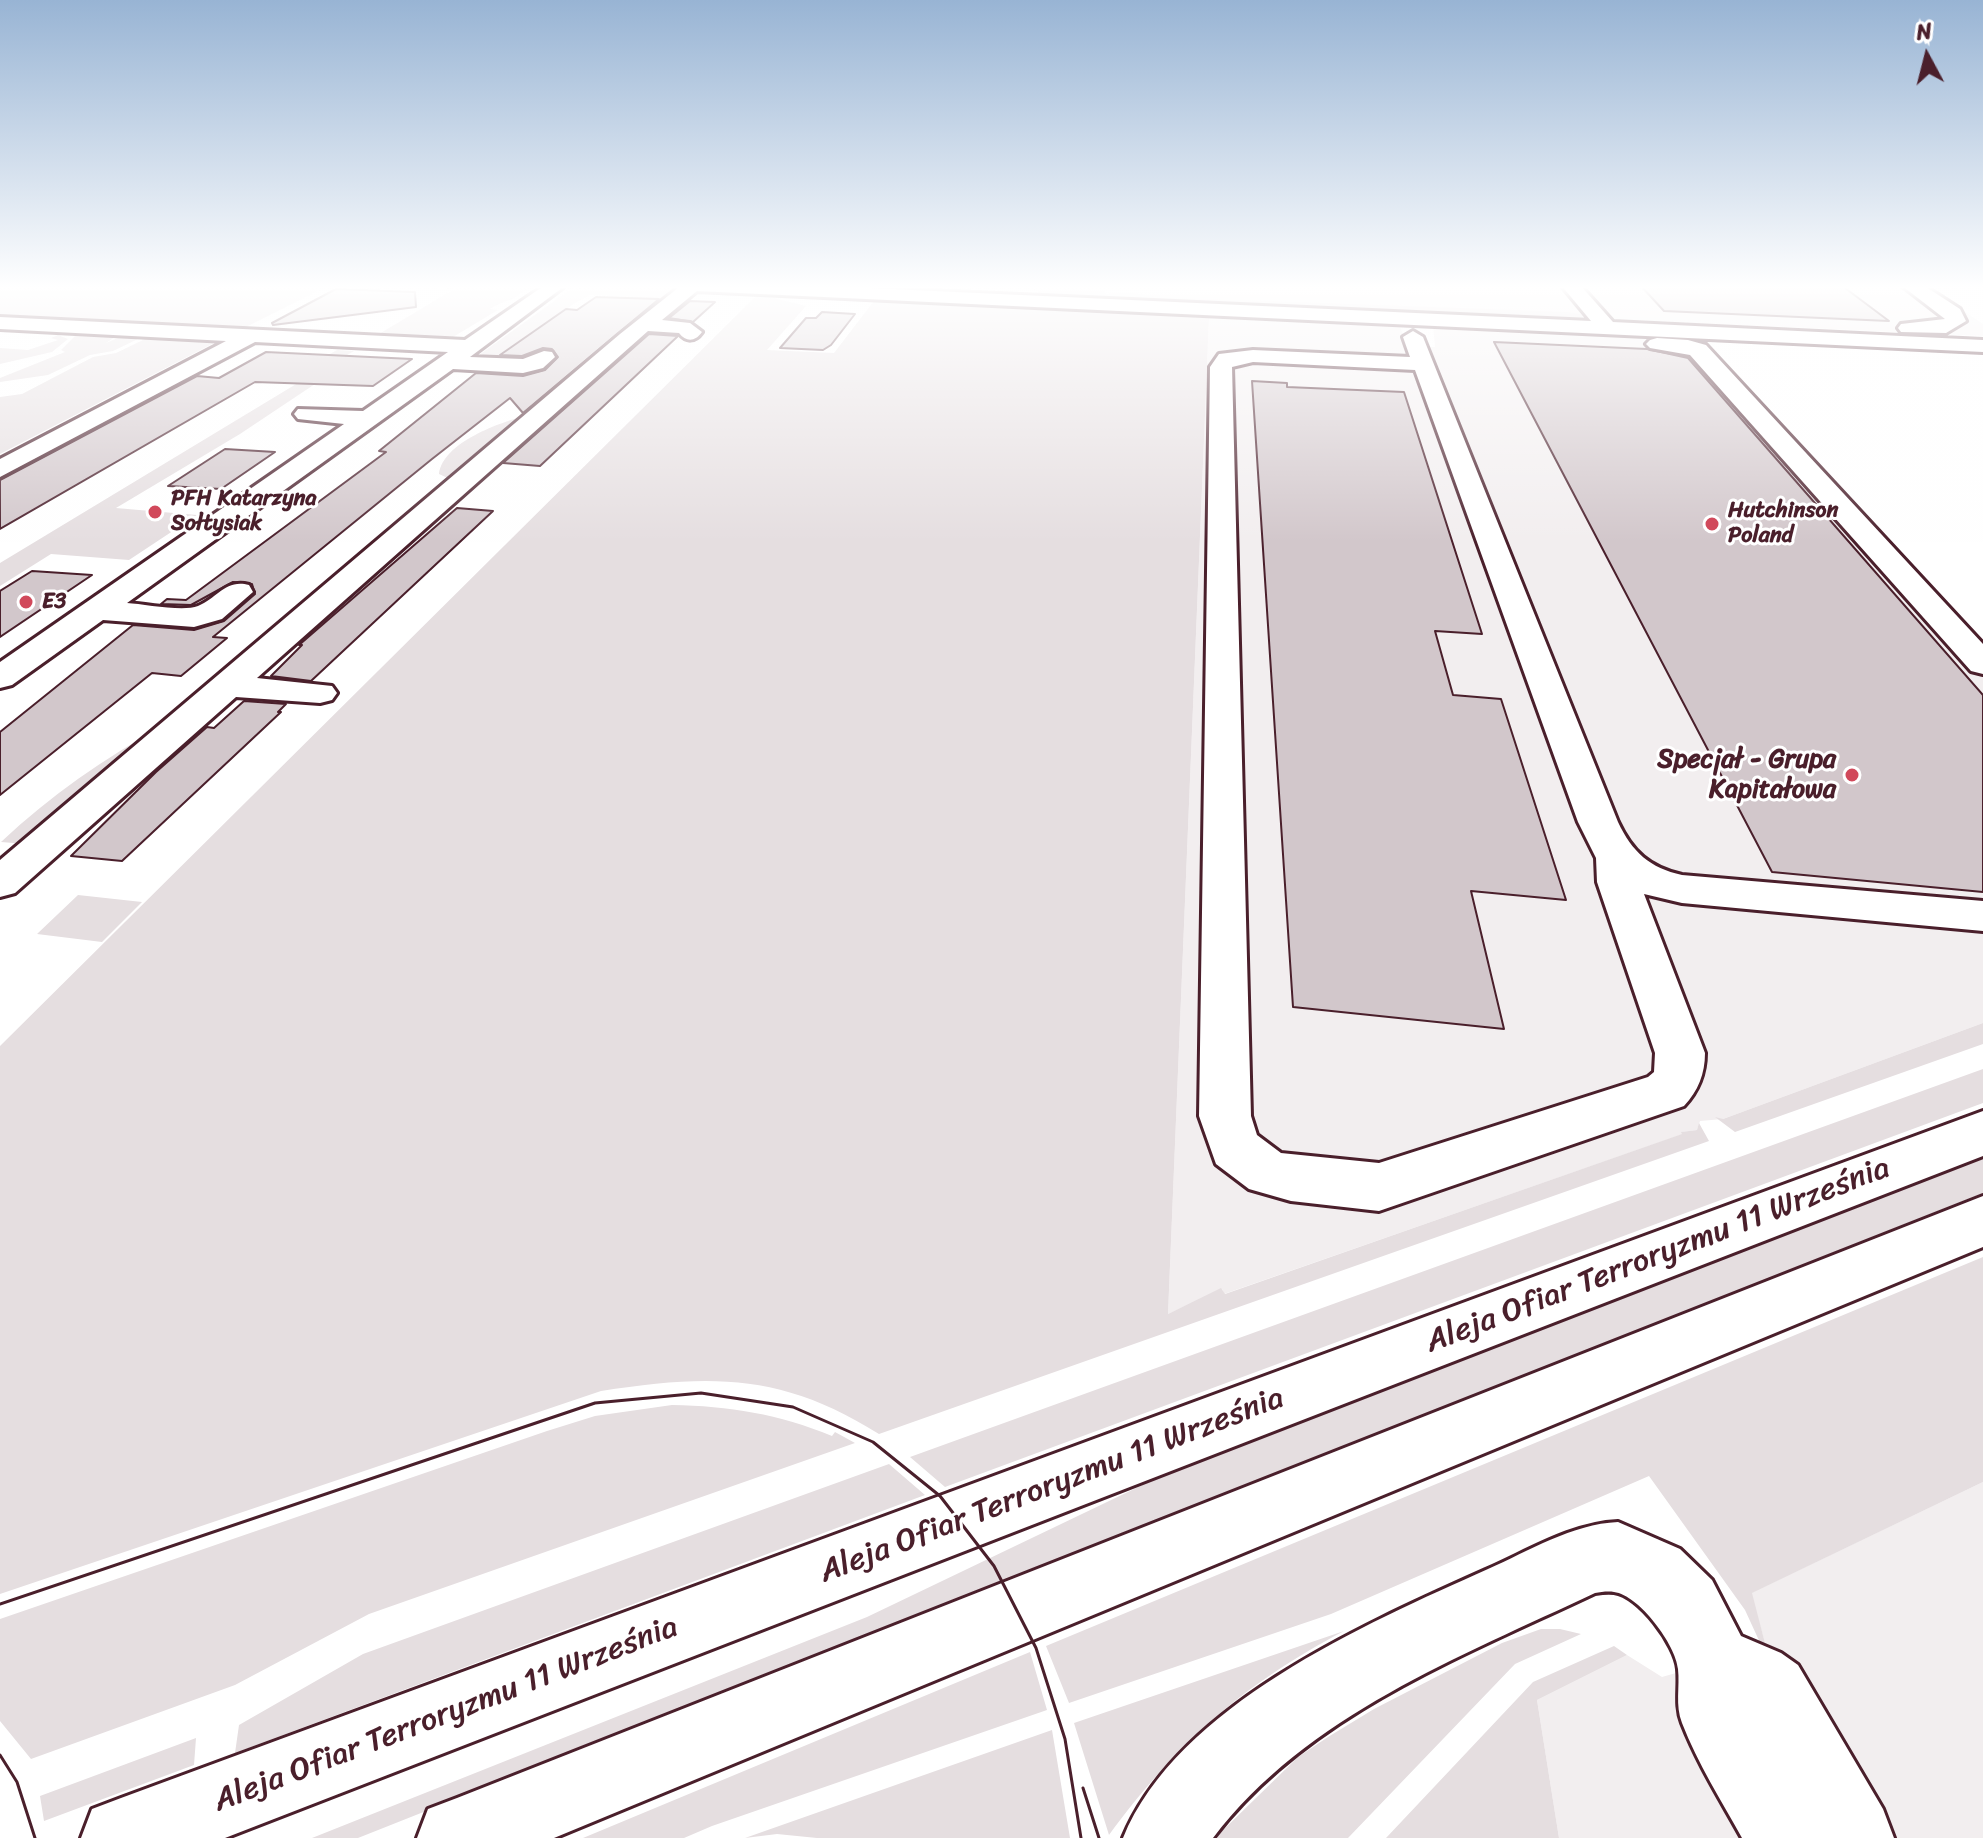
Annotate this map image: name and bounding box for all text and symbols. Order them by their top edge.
text: N [1914,11,1934,52]
north arrow [1887,16,1967,96]
place label: PFH Katarzyna Sołtysiak [171,486,317,538]
place label: Hutchinson Poland [1728,498,1838,550]
marker: PFH Katarzyna Sołtysiak [146,503,164,521]
marker: Hutchinson Poland [1703,515,1721,533]
place label: E3 [42,589,66,615]
marker: E3 [17,593,35,611]
place label: Specjał - Grupa Kapitałowa [1657,744,1836,806]
marker: Specjał - Grupa Kapitałowa [1843,766,1861,784]
street label: Aleja Ofiar Terroryzmu 11 Września [1420,1150,1896,1362]
street label: Aleja Ofiar Terroryzmu 11 Września [814,1380,1290,1592]
street label: Aleja Ofiar Terroryzmu 11 Września [208,1609,684,1821]

